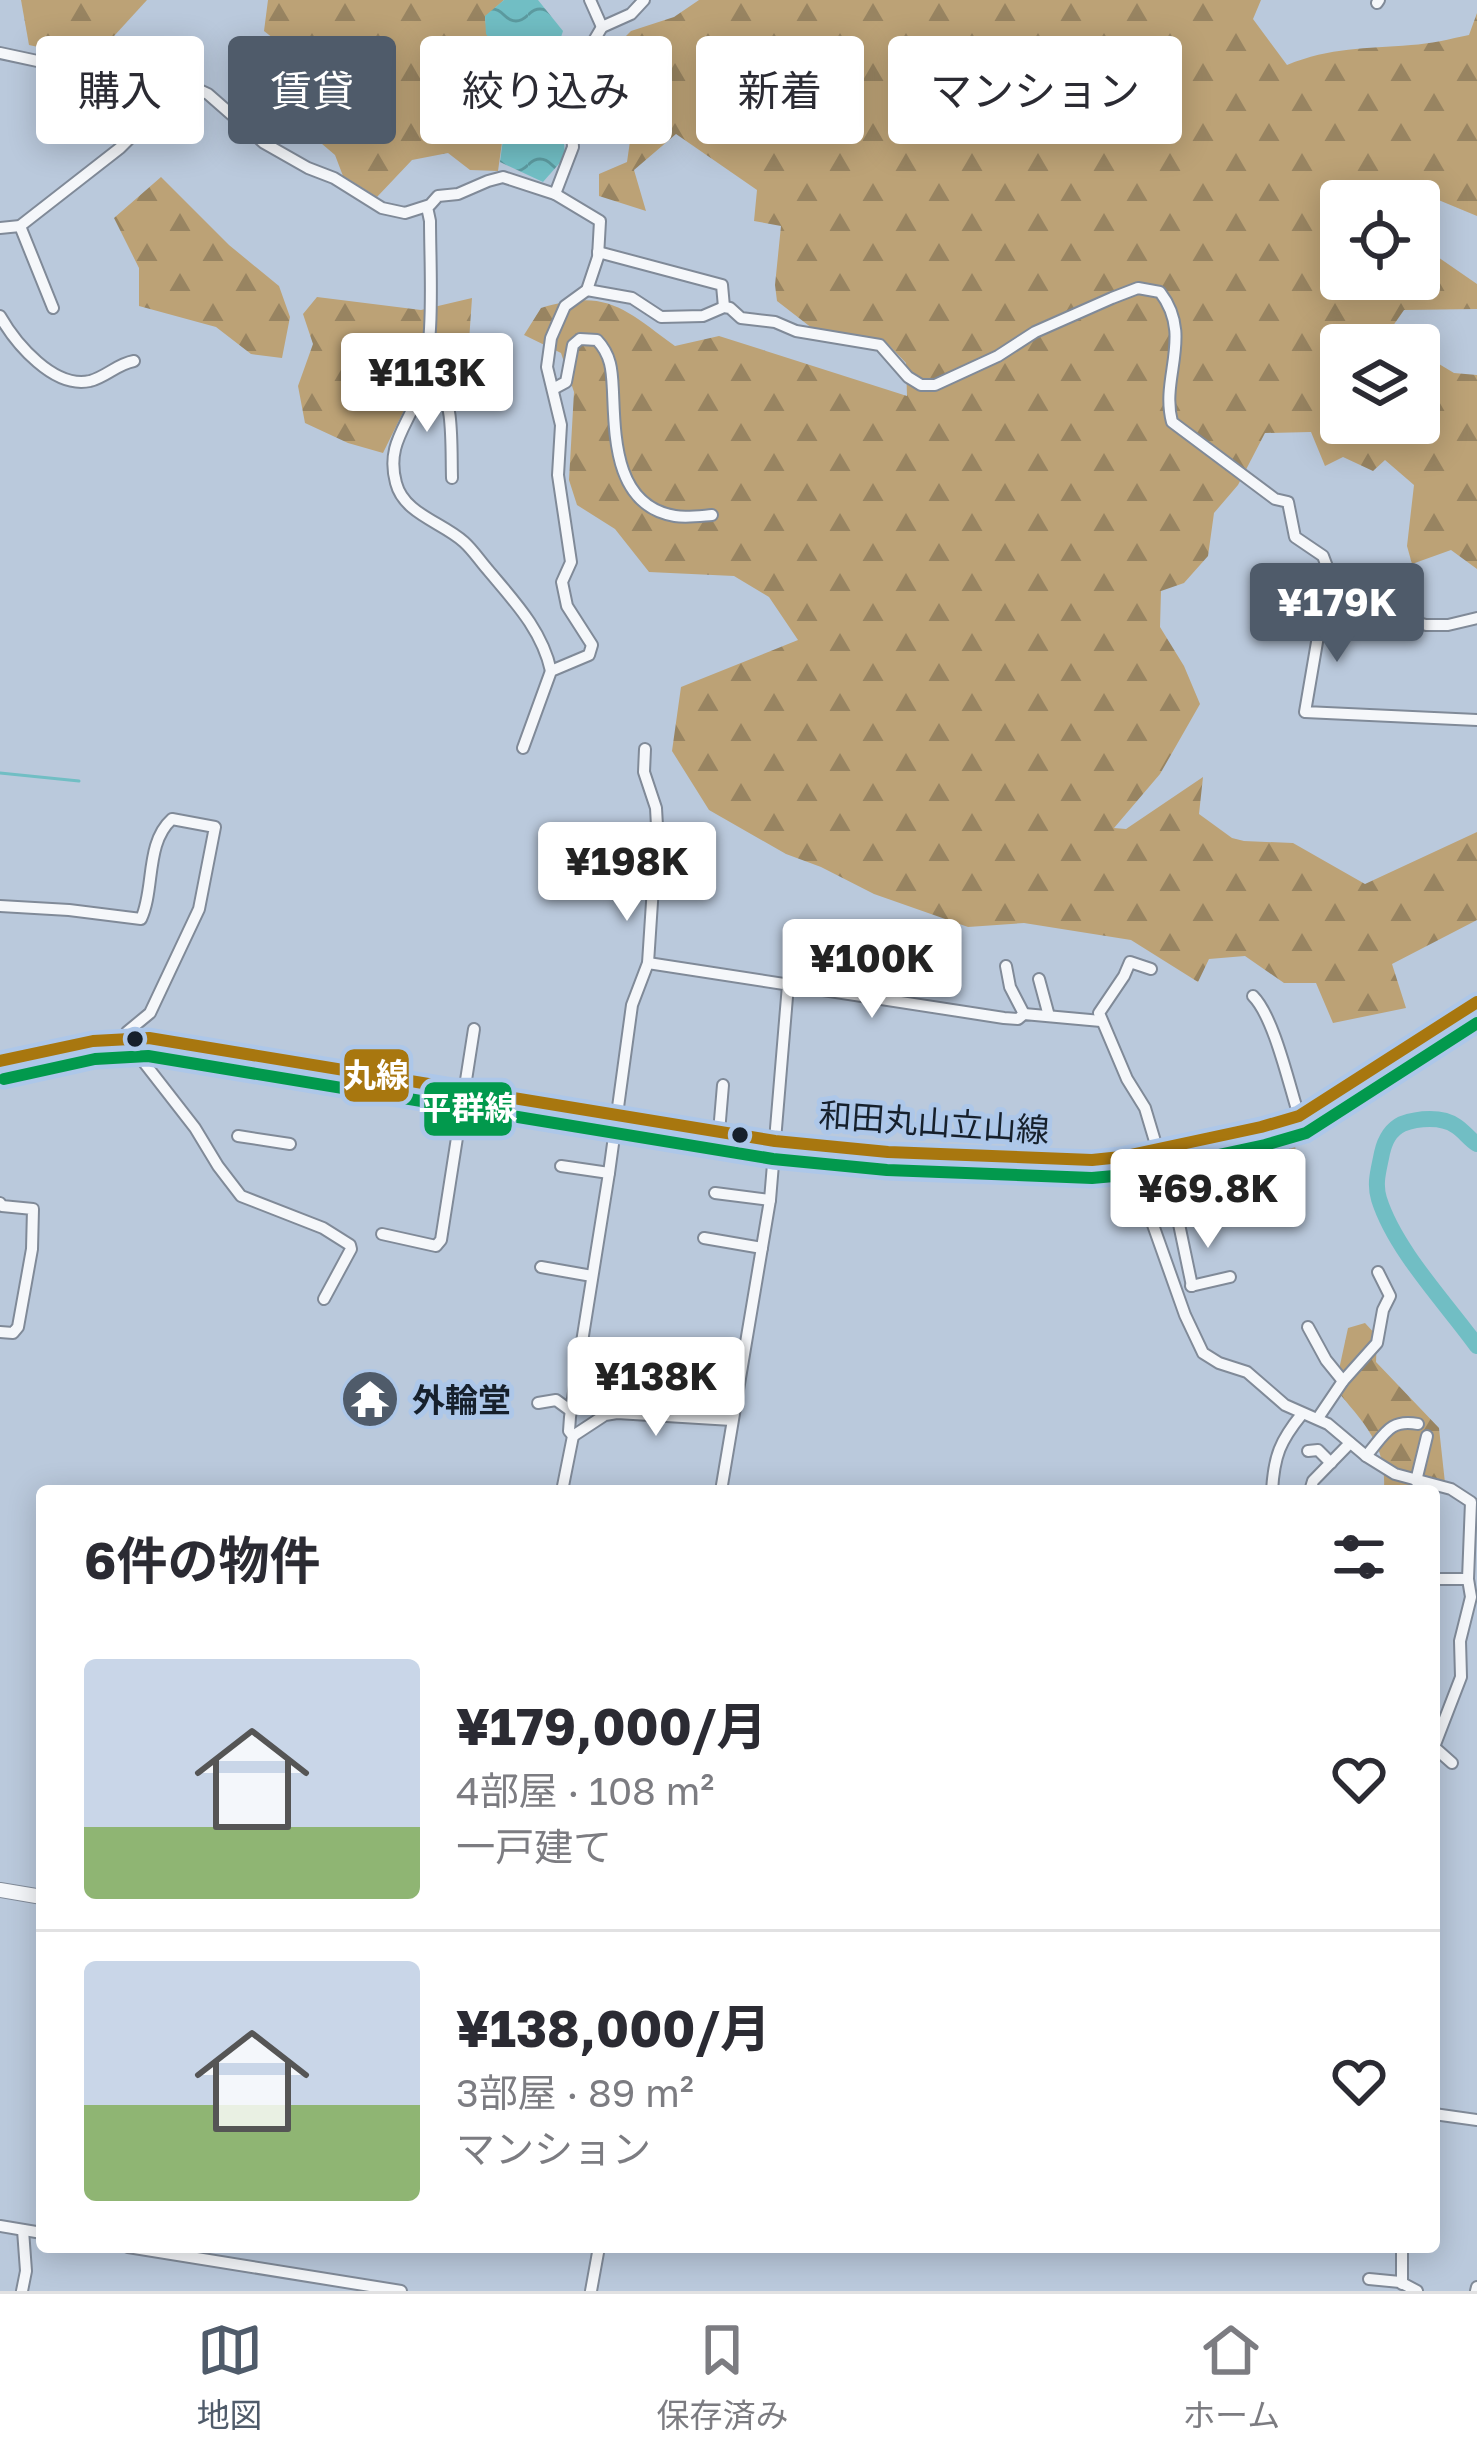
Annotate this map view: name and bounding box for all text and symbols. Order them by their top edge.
chip: 購入 [36,36,204,144]
chip: 賃貸 [228,36,396,144]
chip: 絞り込み [420,36,672,144]
chip: 新着 [696,36,864,144]
chip: マンション [888,36,1182,144]
map controls [1320,180,1440,444]
button: locate [1320,180,1440,300]
button: layers [1320,324,1440,444]
pin: ¥113K [343,333,511,435]
text: ¥113K [368,348,486,395]
pin: ¥179K [1253,563,1421,665]
text: ¥179K [1277,578,1397,625]
pin: ¥198K [543,822,711,924]
text: ¥198K [565,837,689,884]
pin: ¥100K [788,919,956,1021]
text: ¥100K [810,934,934,981]
unlabelled marker [124,1028,146,1050]
line badge: 丸線 [342,1047,411,1104]
text: 丸線 [343,1055,409,1094]
line badge: 平群線 [422,1080,514,1138]
text: 平群線 [419,1088,518,1127]
street label: 和田丸山立山線 [817,1094,1051,1150]
unlabelled marker [729,1124,751,1146]
pin: ¥69.8K [1110,1149,1306,1251]
text: ¥69.8K [1138,1164,1279,1211]
pin: ¥138K [572,1337,740,1439]
text: ¥138K [595,1352,717,1399]
temple icon: 外輪堂 [339,1368,401,1430]
place label: 外輪堂 [412,1380,511,1419]
icon: filters [1326,1524,1392,1590]
text: 6件の物件 [84,1529,320,1590]
text: ¥179,000/月 [456,1695,767,1756]
icon: home [180,1707,324,1851]
icon: heart [1326,1746,1392,1812]
text: 4部屋 · 108 m² [456,1767,714,1814]
text: 一戸建て [456,1823,612,1870]
text: ¥138,000/月 [456,1997,771,2058]
icon: home [180,2009,324,2153]
icon: heart [1326,2048,1392,2114]
text: 3部屋 · 89 m² [456,2069,694,2116]
text: マンション [456,2125,651,2172]
tab: 地図 [197,2317,263,2437]
tab: 保存済み [656,2317,788,2437]
tab: ホーム [1182,2317,1280,2437]

